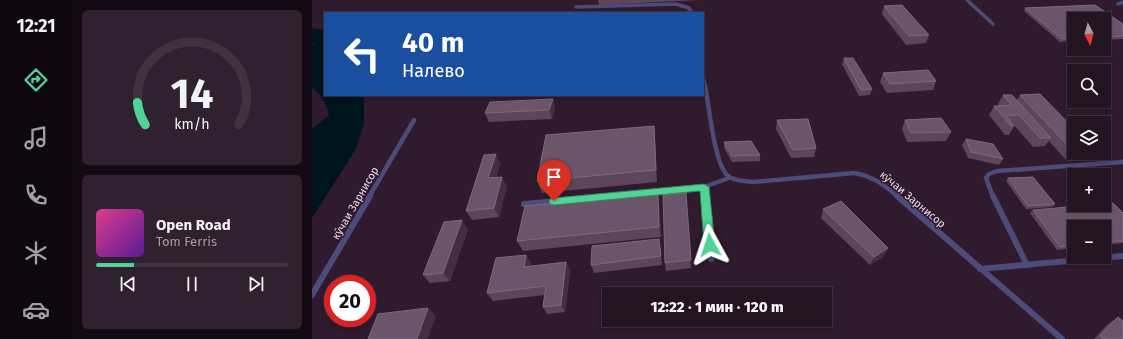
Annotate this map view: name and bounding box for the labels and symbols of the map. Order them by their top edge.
north arrow [1067,12,1111,56]
pin [537,160,571,201]
street label: кӯчаи Зарнисор [329,164,382,242]
street label: кӯчаи Зарнисор [877,168,948,231]
position arrow [689,224,731,266]
speed limit sign: 20 [324,275,376,327]

